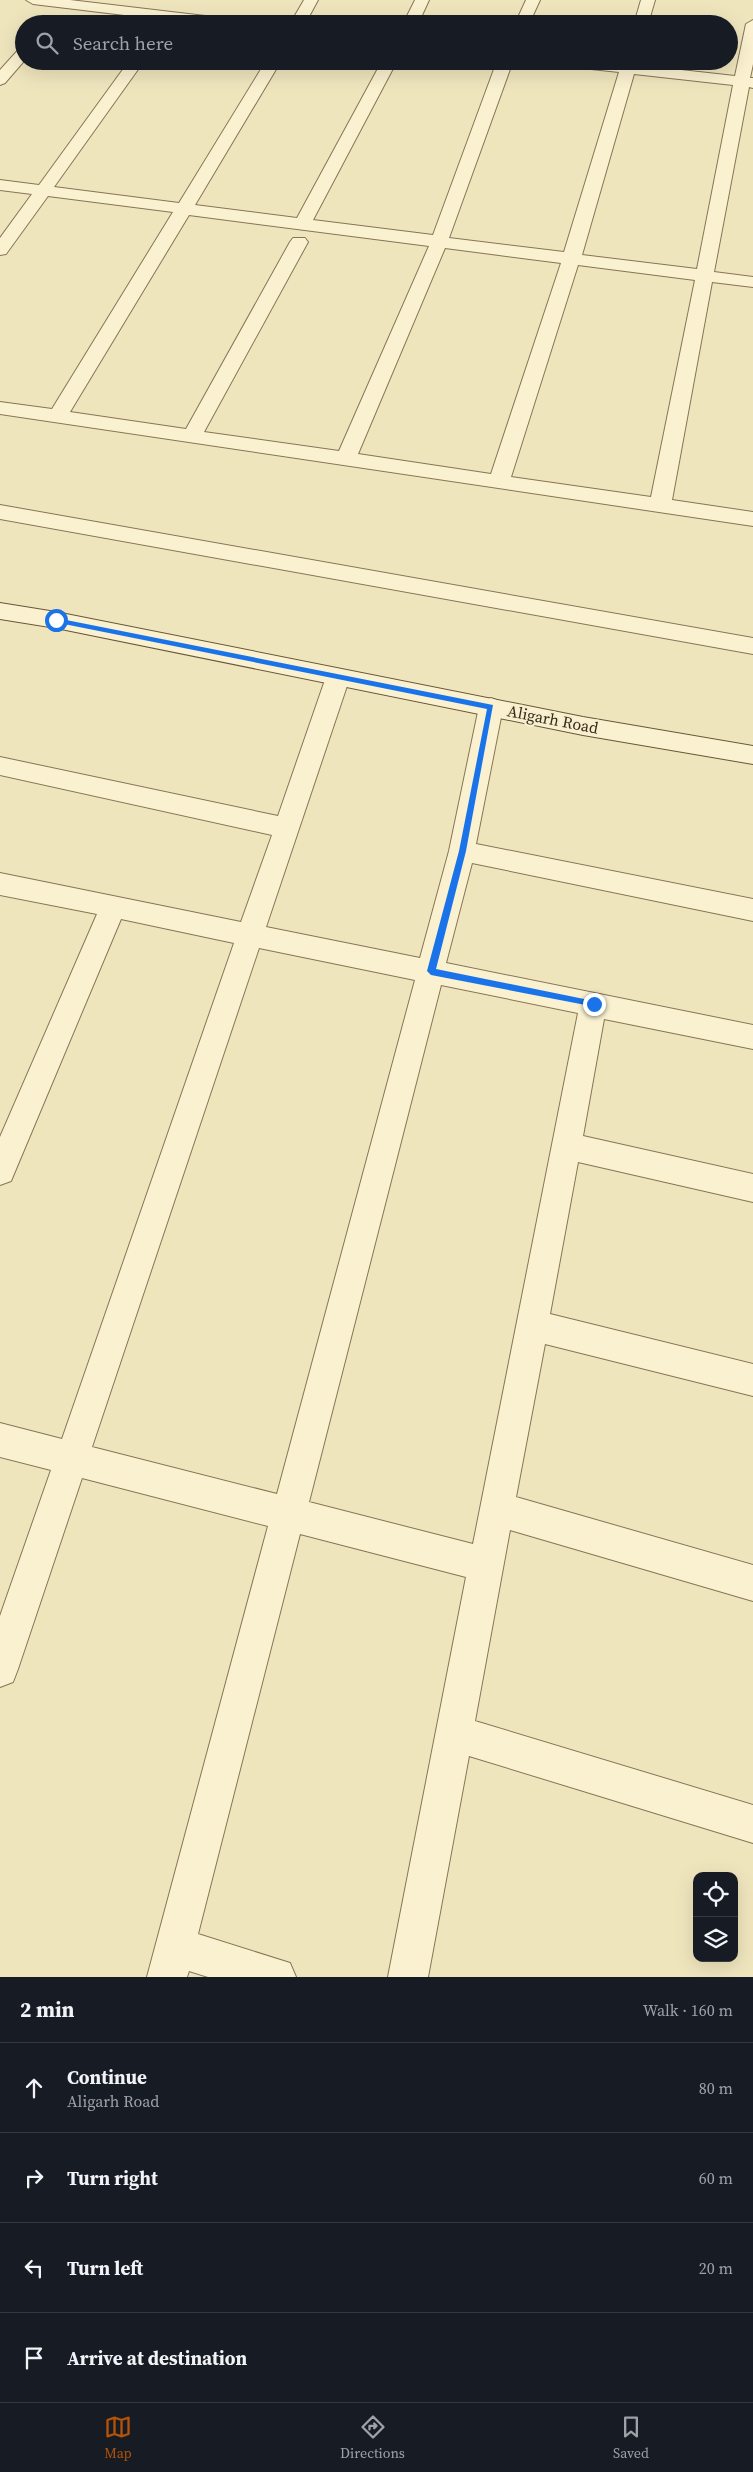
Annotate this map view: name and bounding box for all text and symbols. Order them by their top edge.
search box [15,15,738,70]
icon: search [33,29,61,57]
text: Search here [73,30,173,56]
route start [45,609,68,632]
street label: Aligarh Road [506,699,600,739]
route end [583,993,606,1016]
map controls [693,1872,738,1962]
button: locate [693,1872,738,1917]
button: layers [693,1917,738,1962]
text: 2 min [20,1995,75,2024]
text: Walk · 160 m [643,1999,733,2021]
text: Continue [67,2064,147,2090]
icon: ahead [20,2074,48,2102]
text: 80 m [699,2077,733,2099]
text: Aligarh Road [67,2090,159,2112]
icon: right [20,2164,48,2192]
text: Turn right [67,2165,158,2191]
text: 60 m [699,2167,733,2189]
icon: left [20,2254,48,2282]
text: Turn left [67,2255,143,2281]
text: 20 m [699,2257,733,2279]
icon: arrive [20,2344,48,2372]
text: Arrive at destination [67,2345,247,2371]
tab: Map [104,2413,132,2463]
tab: Directions [340,2413,405,2463]
tab: Saved [613,2413,649,2463]

